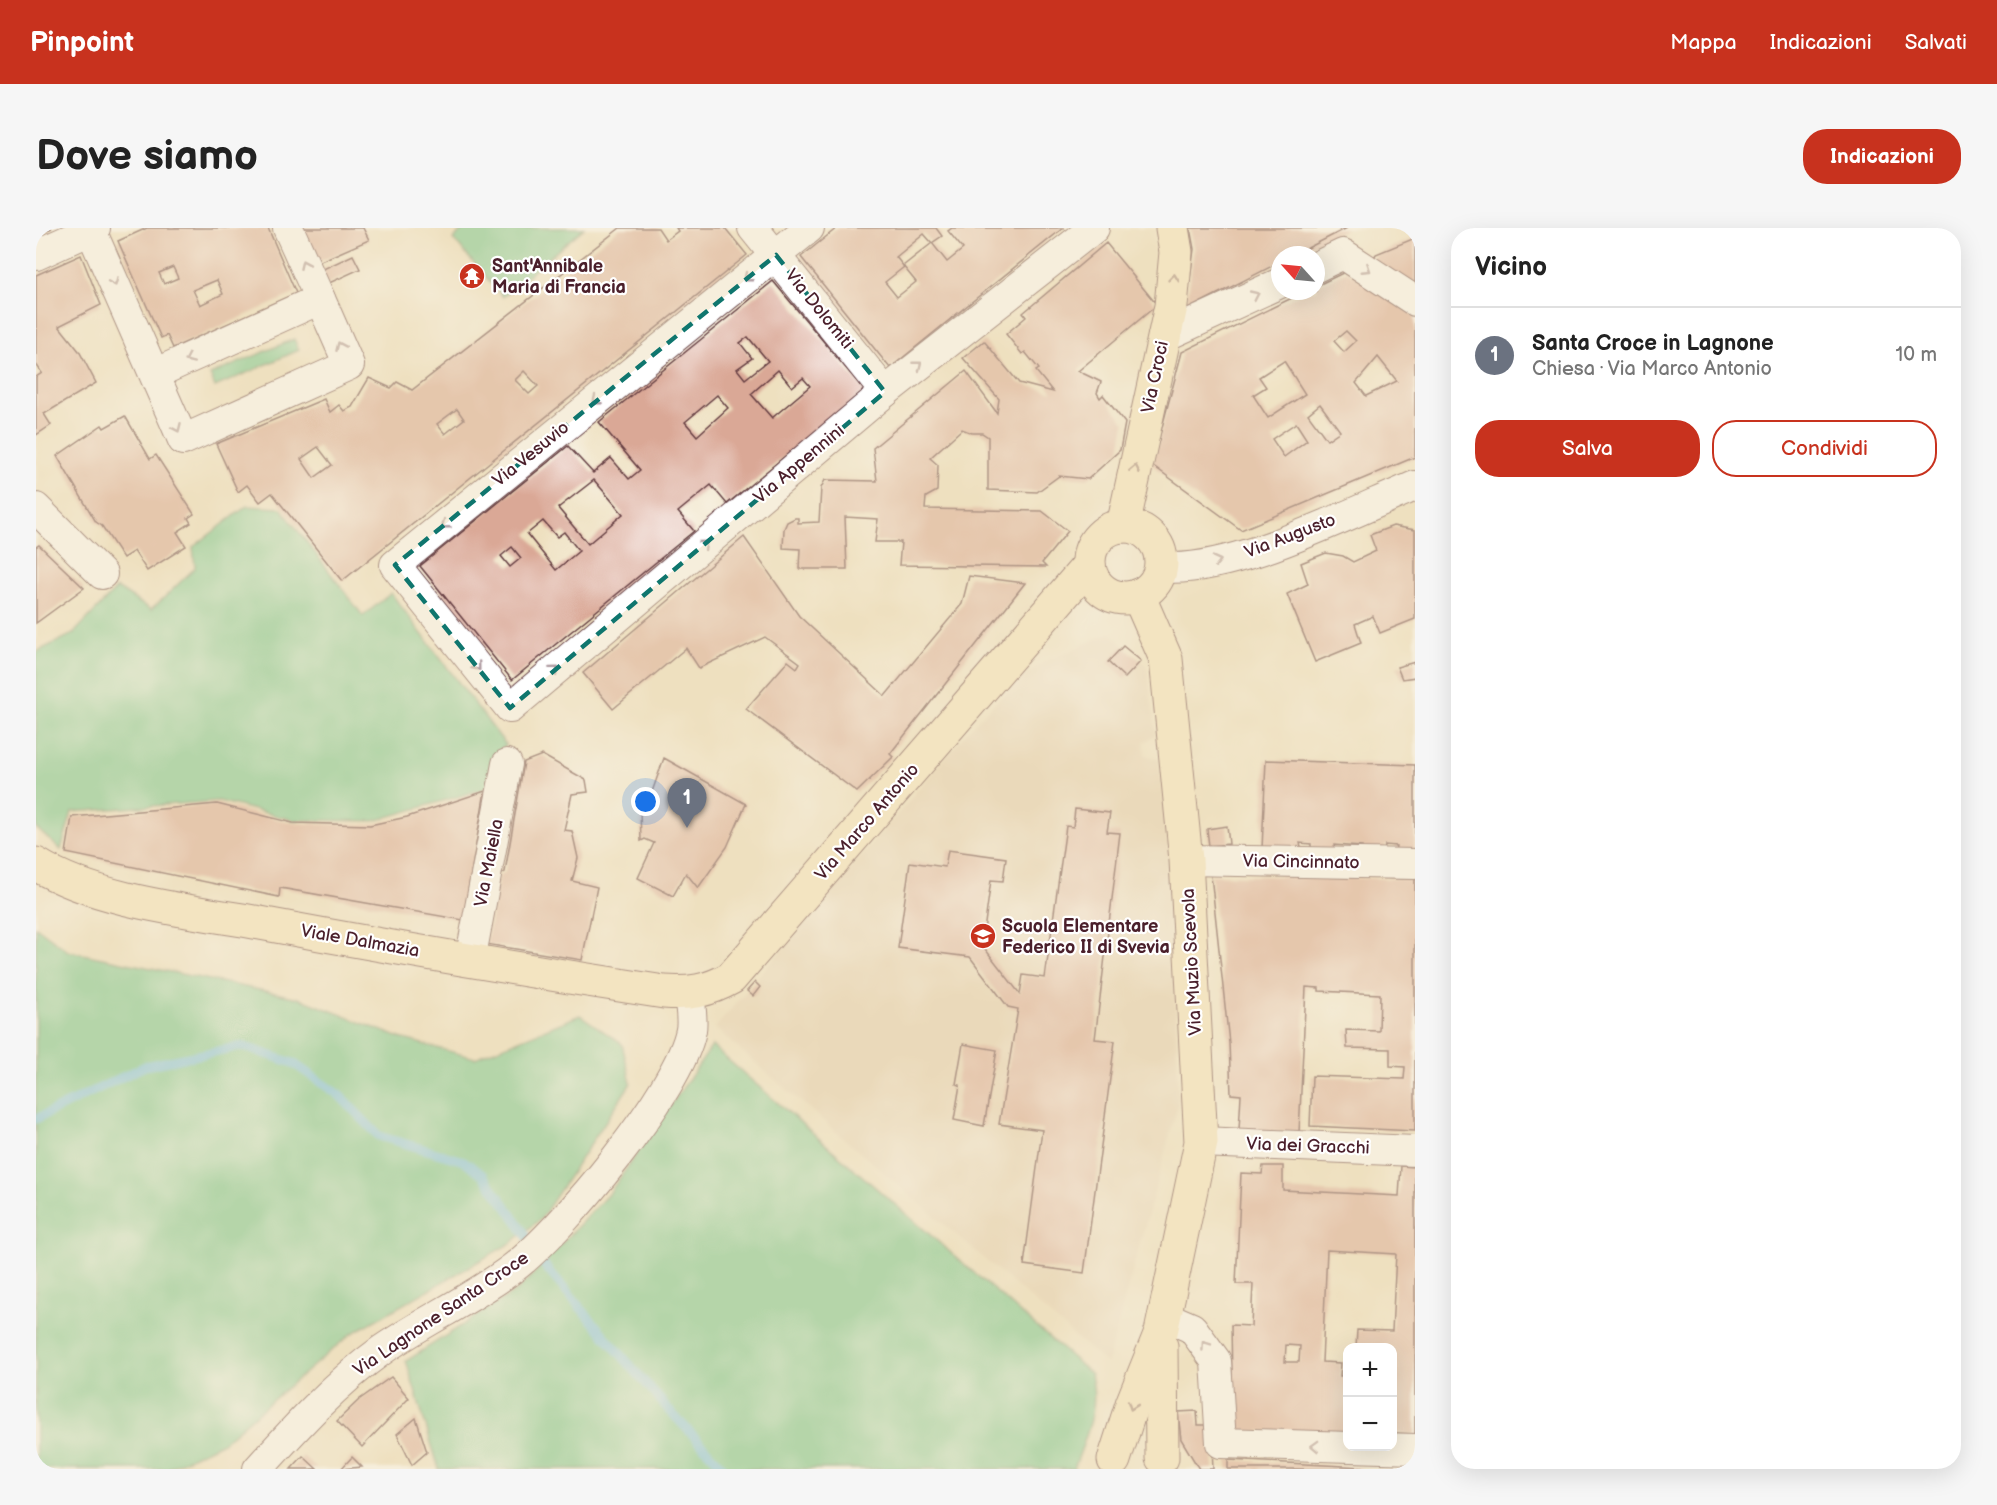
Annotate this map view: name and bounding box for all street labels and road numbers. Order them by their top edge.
street label: Via Dolomiti [780,265,858,353]
street label: Via Croci [1137,339,1173,415]
street label: Via Vesuvio [489,417,573,491]
street label: Via Appennini [749,420,849,508]
street label: Via Augusto [1242,509,1338,563]
street label: Via Marco Antonio [811,759,923,885]
street label: Via Maiella [470,817,508,909]
street label: Via Cincinnato [1242,850,1360,874]
street label: Via Muzio Scevola [1178,888,1206,1036]
street label: Viale Dalmazia [299,920,421,962]
street label: Via dei Gracchi [1246,1133,1370,1159]
street label: Via Lagnone Santa Croce [349,1247,533,1381]

